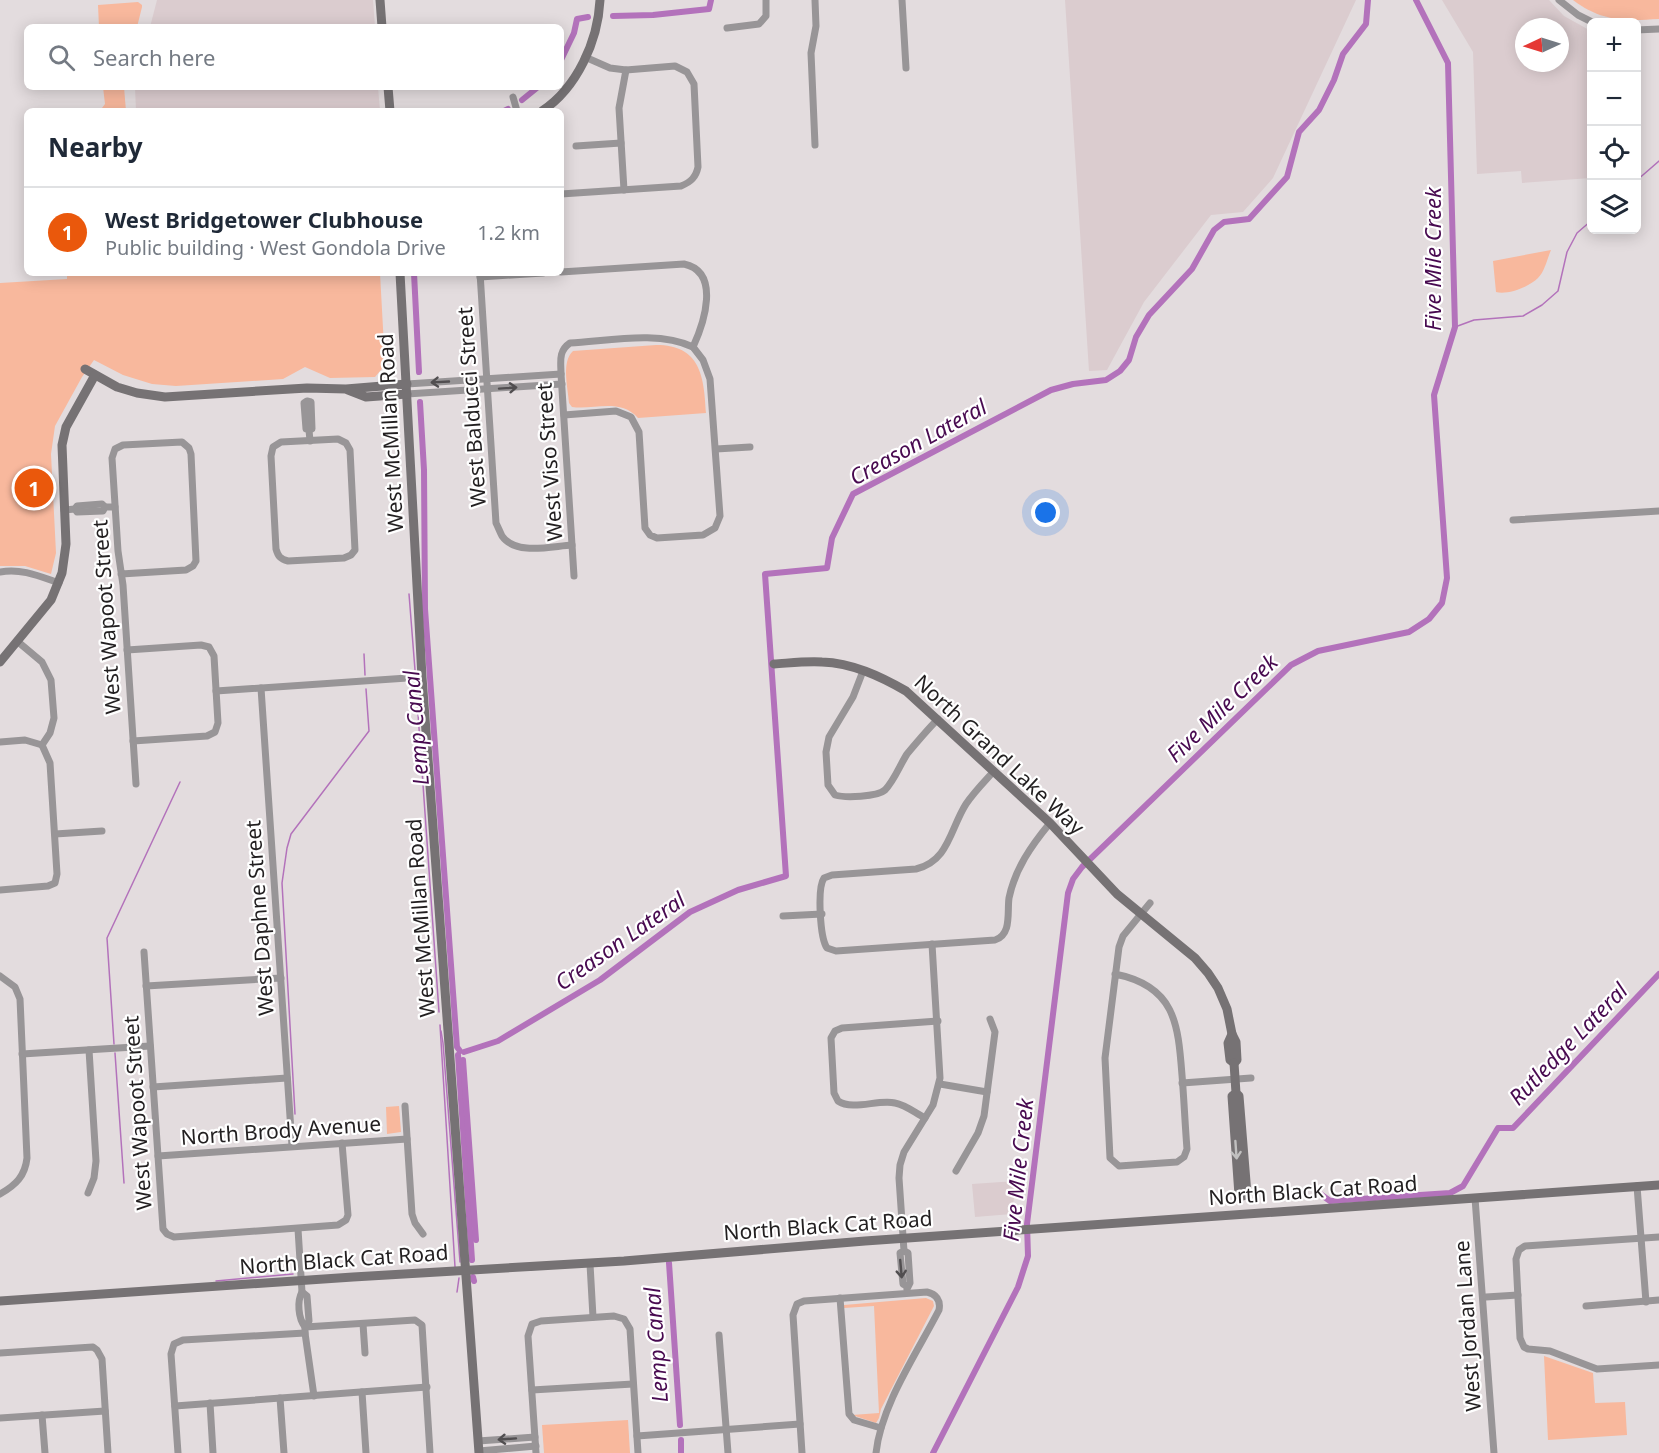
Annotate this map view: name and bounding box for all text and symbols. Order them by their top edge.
north arrow [1515,18,1569,72]
map controls [1587,18,1641,234]
button: + [1587,18,1641,72]
search box [24,24,564,90]
icon: search [45,41,78,74]
text: Search here [93,42,215,72]
button: − [1587,72,1641,126]
button: locate [1587,126,1641,180]
text: Nearby [48,129,143,165]
button: layers [1587,180,1641,234]
water label: Five Mile Creek [1417,186,1447,331]
text: West Bridgetower Clubhouse [105,204,423,234]
text: 1 [62,219,73,246]
text: 1.2 km [477,219,540,246]
text: Public building · West Gondola Drive [105,234,446,261]
street label: West Balducci Street [450,306,492,508]
street label: West McMillan Road [371,333,409,533]
one-way arrow [430,376,450,387]
street label: West Viso Street [529,381,569,542]
one-way arrow [497,382,517,393]
water label: Creason Lateral [843,390,993,491]
pin: 1 [15,466,54,510]
your location [1031,498,1060,527]
street label: West Wapoot Street [85,518,127,715]
water label: Five Mile Creek [1159,646,1284,768]
water label: Lemp Canal [395,668,435,787]
street label: North Grand Lake Way [909,668,1091,841]
street label: West McMillan Road [399,818,441,1018]
street label: West Daphne Street [238,819,280,1017]
water label: Creason Lateral [548,883,692,996]
water label: Rutledge Lateral [1501,975,1634,1111]
street label: West Wapoot Street [116,1014,158,1211]
water label: Five Mile Creek [995,1096,1040,1243]
street label: North Brody Avenue [180,1109,382,1151]
one-way arrow [1231,1140,1242,1159]
street label: North Black Cat Road [1207,1169,1418,1211]
street label: North Black Cat Road [722,1204,933,1246]
street label: North Black Cat Road [238,1238,449,1280]
street label: West Jordan Lane [1447,1240,1487,1413]
one-way arrow [896,1258,907,1278]
water label: Lemp Canal [636,1285,674,1404]
one-way arrow [497,1434,517,1445]

